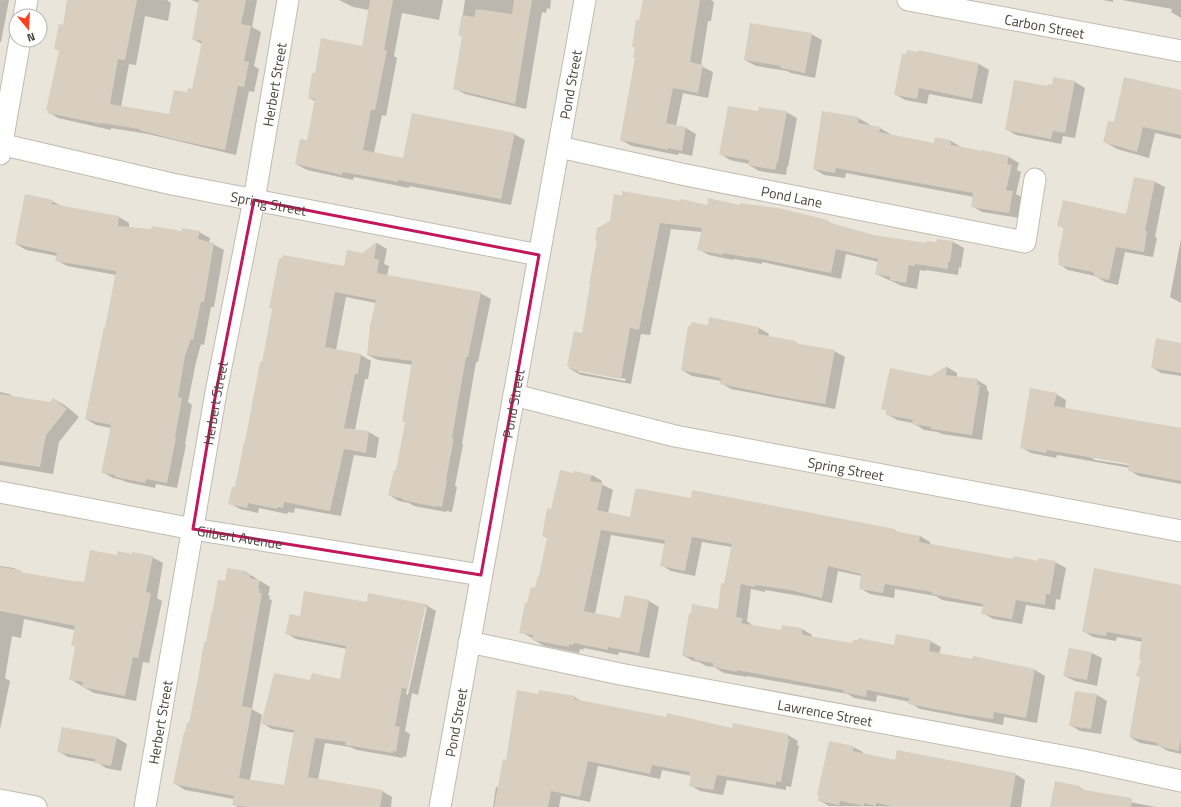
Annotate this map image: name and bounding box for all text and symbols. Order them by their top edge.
north arrow [8,8,48,48]
street label: Carbon Street [1003,8,1086,43]
text: N [25,29,37,46]
street label: Herbert Street [256,41,291,128]
street label: Pond Street [553,48,586,121]
street label: Pond Lane [759,180,824,212]
street label: Spring Street [229,185,308,220]
street label: Herbert Street [197,359,232,446]
street label: Pond Street [496,367,529,440]
street label: Spring Street [806,451,886,486]
street label: Gilbert Avenue [196,519,284,554]
street label: Herbert Street [142,679,177,766]
street label: Pond Street [439,686,472,759]
street label: Lawrence Street [776,693,874,731]

